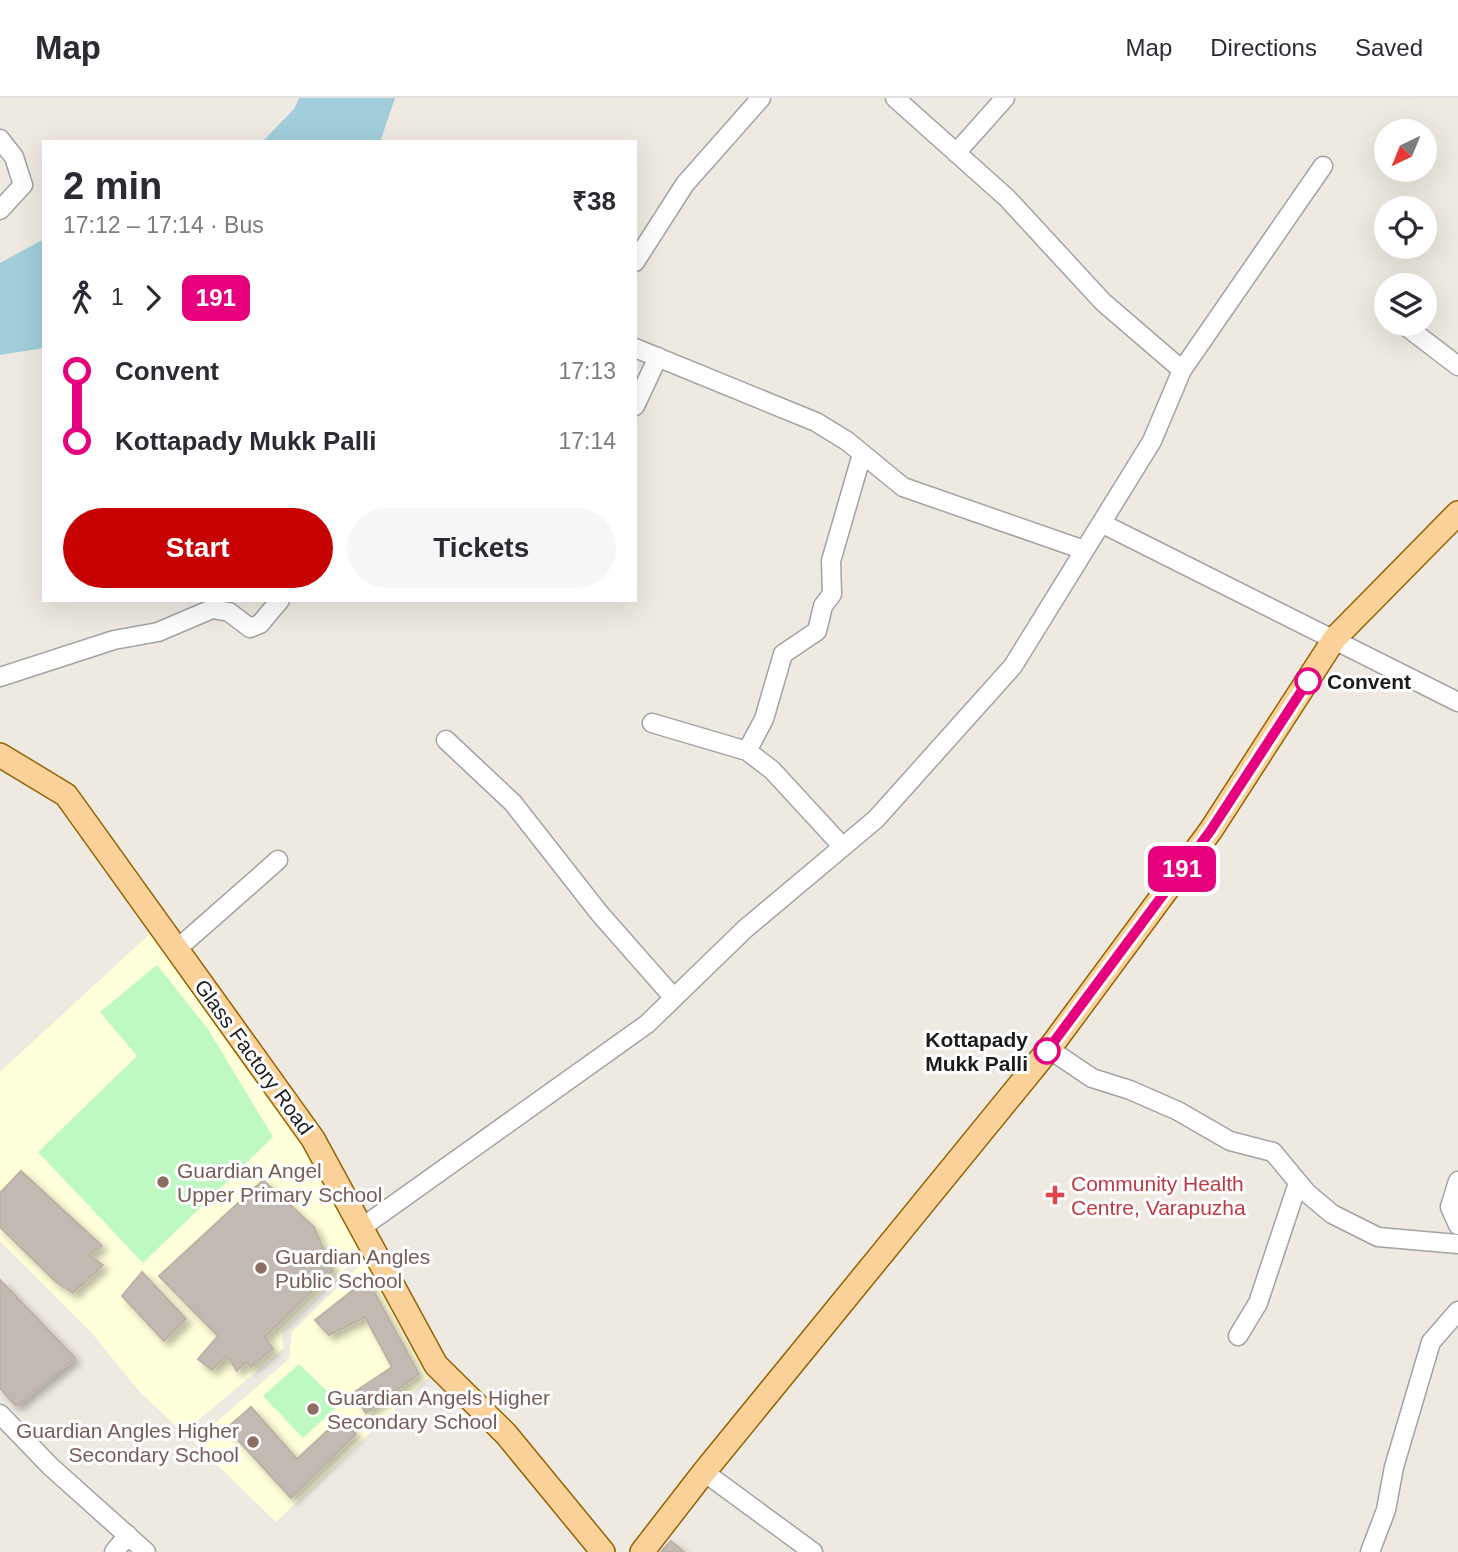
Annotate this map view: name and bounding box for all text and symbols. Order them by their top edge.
text: Map [35,29,101,66]
text: Map [1126,34,1172,61]
text: Directions [1210,34,1317,61]
text: Saved [1355,34,1423,61]
north arrow [1374,119,1437,182]
map controls [1374,119,1437,336]
text: 2 min [63,165,162,207]
text: ₹38 [572,186,616,216]
button: locate [1374,196,1437,259]
text: 17:12 – 17:14 · Bus [63,212,264,238]
button: layers [1374,273,1437,336]
icon: walk [63,279,101,317]
icon: forward [134,279,172,317]
text: 1 [111,284,124,310]
text: 191 [196,284,236,311]
text: Convent [115,356,219,386]
text: 17:13 [558,358,616,384]
text: Kottapady Mukk Palli [115,426,377,456]
text: 17:14 [558,428,616,454]
button: Start [63,508,333,588]
button: Tickets [347,508,616,588]
marker: Convent [1295,668,1321,694]
place label: Convent [1327,670,1411,693]
line badge: 191 [1142,846,1222,892]
text: 191 [1162,855,1202,882]
street label: Glass Factory Road [190,975,318,1139]
place label: Kottapady Mukk Palli [925,1028,1028,1075]
marker: Kottapady Mukk Palli [1034,1038,1060,1064]
place label: Guardian Angel Upper Primary School [177,1159,382,1206]
place label: Community Health Centre, Varapuzha [1071,1172,1246,1219]
marker: Guardian Angel Upper Primary School [155,1174,171,1190]
marker: Community Health Centre, Varapuzha [1045,1185,1065,1205]
place label: Guardian Angles Public School [275,1245,430,1292]
marker: Guardian Angles Public School [253,1260,269,1276]
place label: Guardian Angels Higher Secondary School [327,1386,550,1433]
marker: Guardian Angels Higher Secondary School [305,1401,321,1417]
place label: Guardian Angles Higher Secondary School [16,1419,239,1466]
marker: Guardian Angles Higher Secondary School [245,1434,261,1450]

